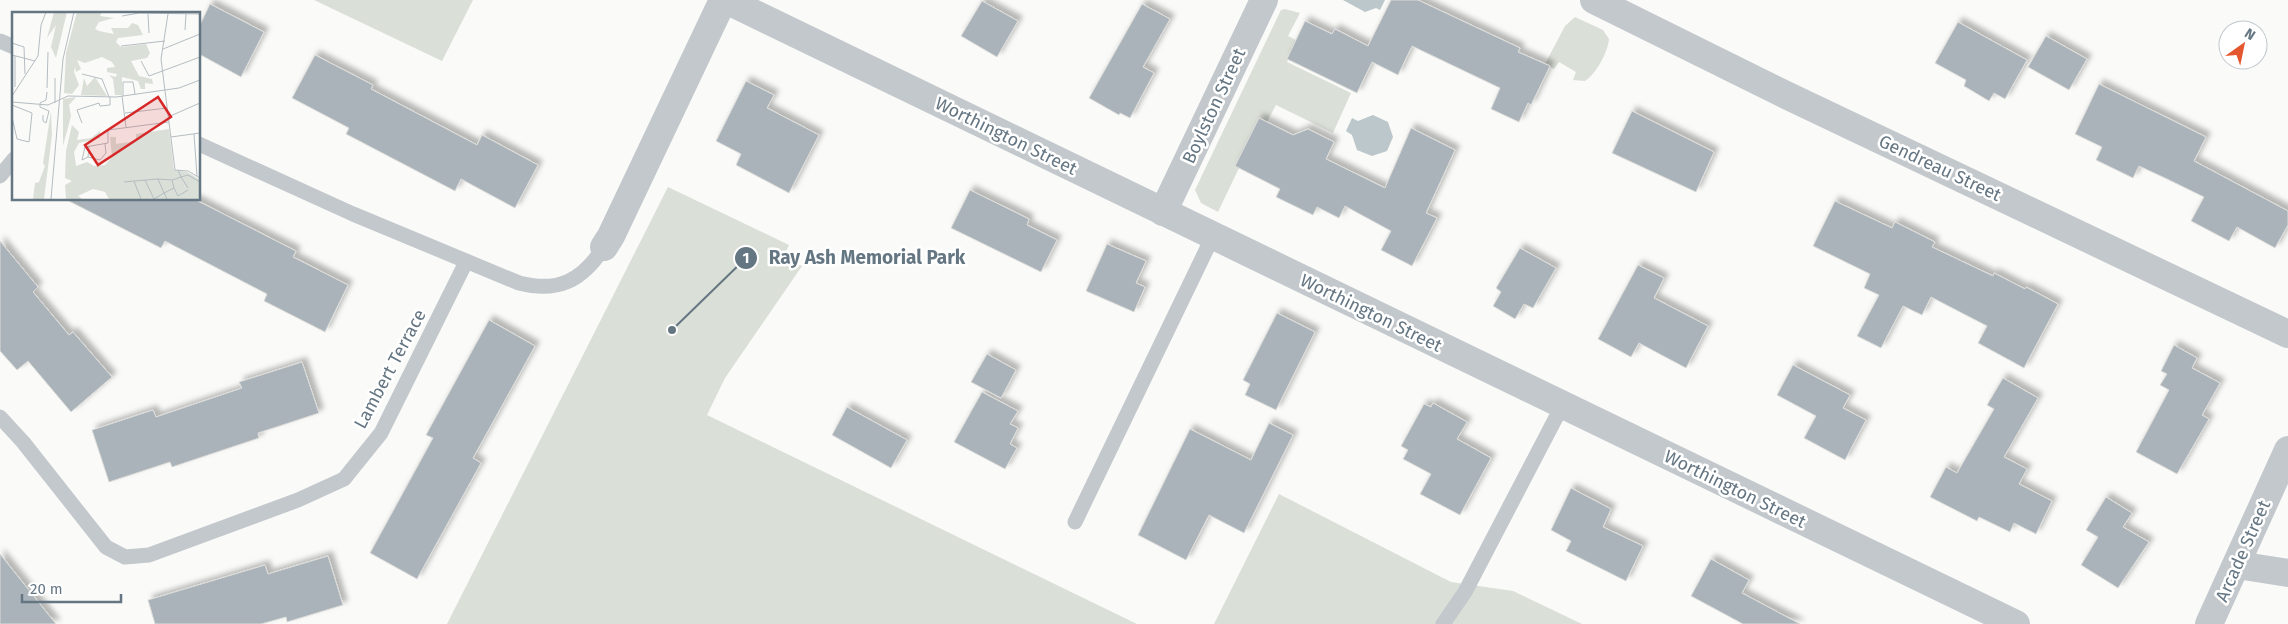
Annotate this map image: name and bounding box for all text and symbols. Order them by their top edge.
inset map [12,12,200,200]
north arrow [2218,20,2268,70]
text: N [2241,25,2258,44]
street label: Boylston Street [1178,44,1251,167]
street label: Worthington Street [931,92,1081,180]
street label: Gendreau Street [1875,130,2005,206]
callout: Ray Ash Memorial Park [733,241,975,275]
text: Ray Ash Memorial Park [769,246,966,269]
text: 1 [743,249,749,267]
street label: Worthington Street [1296,269,1446,357]
street label: Lambert Terrace [349,306,431,432]
street label: Worthington Street [1660,445,1810,533]
street label: Arcade Street [2211,496,2275,605]
scale bar [22,572,121,604]
text: 20 m [30,580,63,598]

